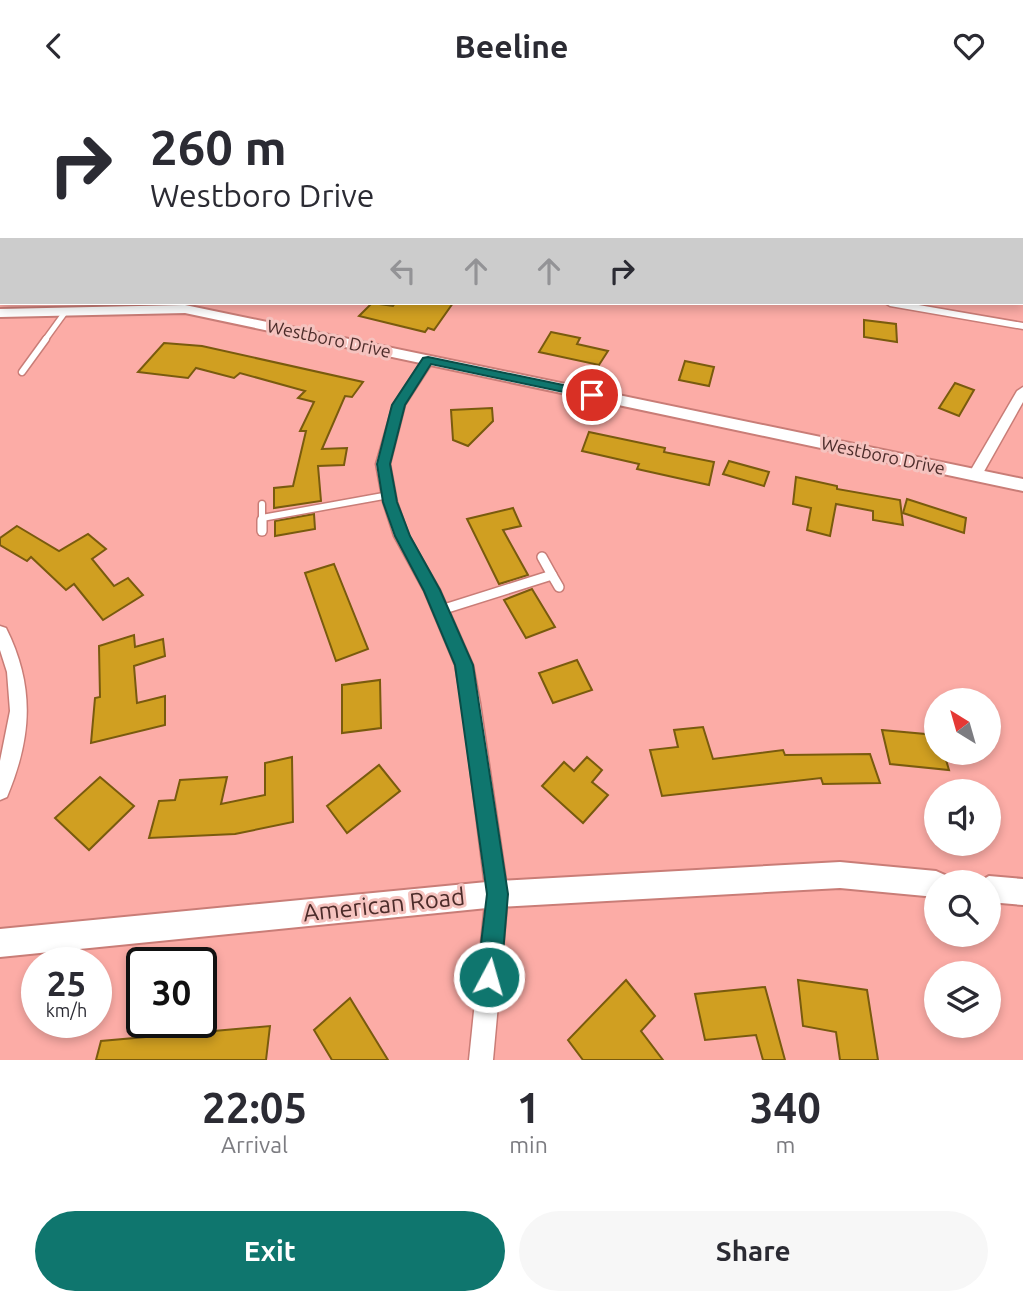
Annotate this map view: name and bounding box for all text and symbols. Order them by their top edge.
icon: back [35,27,73,65]
icon: heart [950,27,988,65]
text: Beeline [455,28,568,64]
icon: right [35,119,126,210]
text: 260 m [150,119,287,174]
text: Westboro Drive [150,177,374,213]
icon: left [384,252,422,290]
icon: ahead [457,252,495,290]
icon: ahead [530,252,568,290]
icon: right [603,252,641,290]
street label: Westboro Drive [265,315,393,361]
pin [562,365,622,425]
icon: arrive [573,376,611,414]
street label: Westboro Drive [819,432,947,478]
north arrow [924,688,1001,765]
map controls [924,688,1001,1038]
button: sound [924,779,1001,856]
button: search [924,870,1001,947]
street label: American Road [302,883,466,926]
position arrow [452,940,526,1014]
speed limit sign: 30 [126,947,217,1038]
button: layers [924,961,1001,1038]
text: 25 [47,963,86,1003]
text: km/h [46,1000,87,1020]
text: 22:05 [202,1084,307,1131]
text: 1 [517,1084,540,1131]
text: 340 [750,1084,821,1131]
text: Arrival [221,1132,288,1157]
text: min [509,1132,548,1157]
text: m [775,1132,795,1157]
button: Exit [35,1211,505,1291]
button: Share [519,1211,988,1291]

